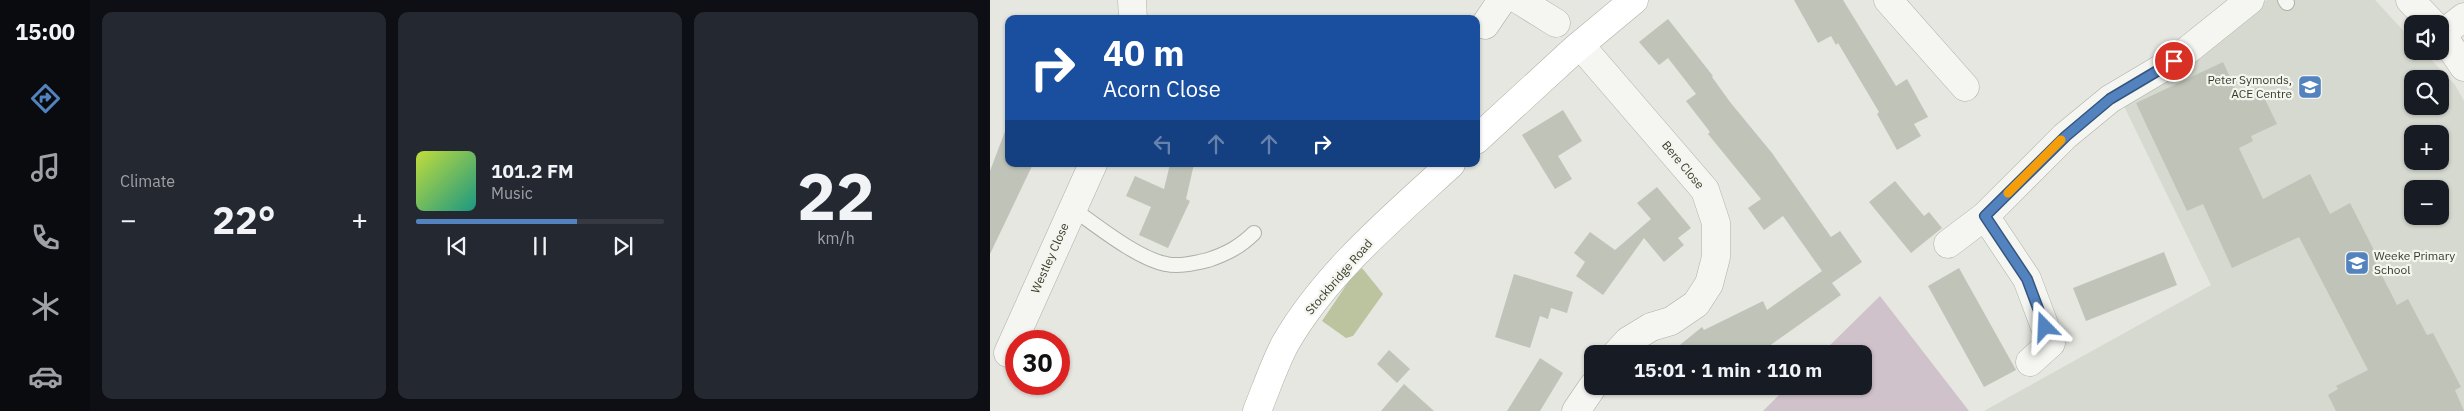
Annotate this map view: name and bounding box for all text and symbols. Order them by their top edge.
map controls [2404,15,2449,225]
button: sound [2404,15,2449,60]
text: 15:00 [15,17,75,46]
text: 40 m [1103,30,1185,76]
icon: right [1020,35,1085,100]
pin [2153,40,2195,82]
icon: arrive [2160,47,2188,75]
button: search [2404,70,2449,115]
place label: Peter Symonds, ACE Centre [2207,72,2292,101]
text: Acorn Close [1103,74,1221,103]
school or university icon: Peter Symonds, ACE Centre [2297,74,2323,100]
icon: directions [28,81,63,116]
button: + [2404,125,2449,170]
icon: left [1149,130,1177,158]
icon: ahead [1202,130,1230,158]
icon: ahead [1255,130,1283,158]
icon: right [1308,130,1336,158]
street label: Bere Close [1659,138,1708,192]
icon: music [28,150,63,185]
text: 22 [797,153,875,238]
text: 101.2 FM [491,159,574,183]
text: Climate [120,171,175,191]
button: − [2404,180,2449,225]
text: Music [491,183,533,203]
text: 22° [212,195,276,244]
text: − [120,201,137,238]
text: + [351,201,368,238]
icon: phone [28,220,63,255]
street label: Westley Close [1027,220,1072,295]
text: km/h [817,228,855,248]
icon: previous [443,232,471,260]
icon: pause [526,232,554,260]
icon: next [609,232,637,260]
street label: Stockbridge Road [1302,236,1375,317]
place label: Weeke Primary School [2374,248,2455,277]
school or university icon: Weeke Primary School [2344,250,2370,276]
icon: climate [28,289,63,324]
position arrow [2018,300,2070,352]
speed limit sign: 30 [1005,330,1070,395]
text: 15:01 · 1 min · 110 m [1634,358,1822,382]
icon: car [28,359,63,394]

